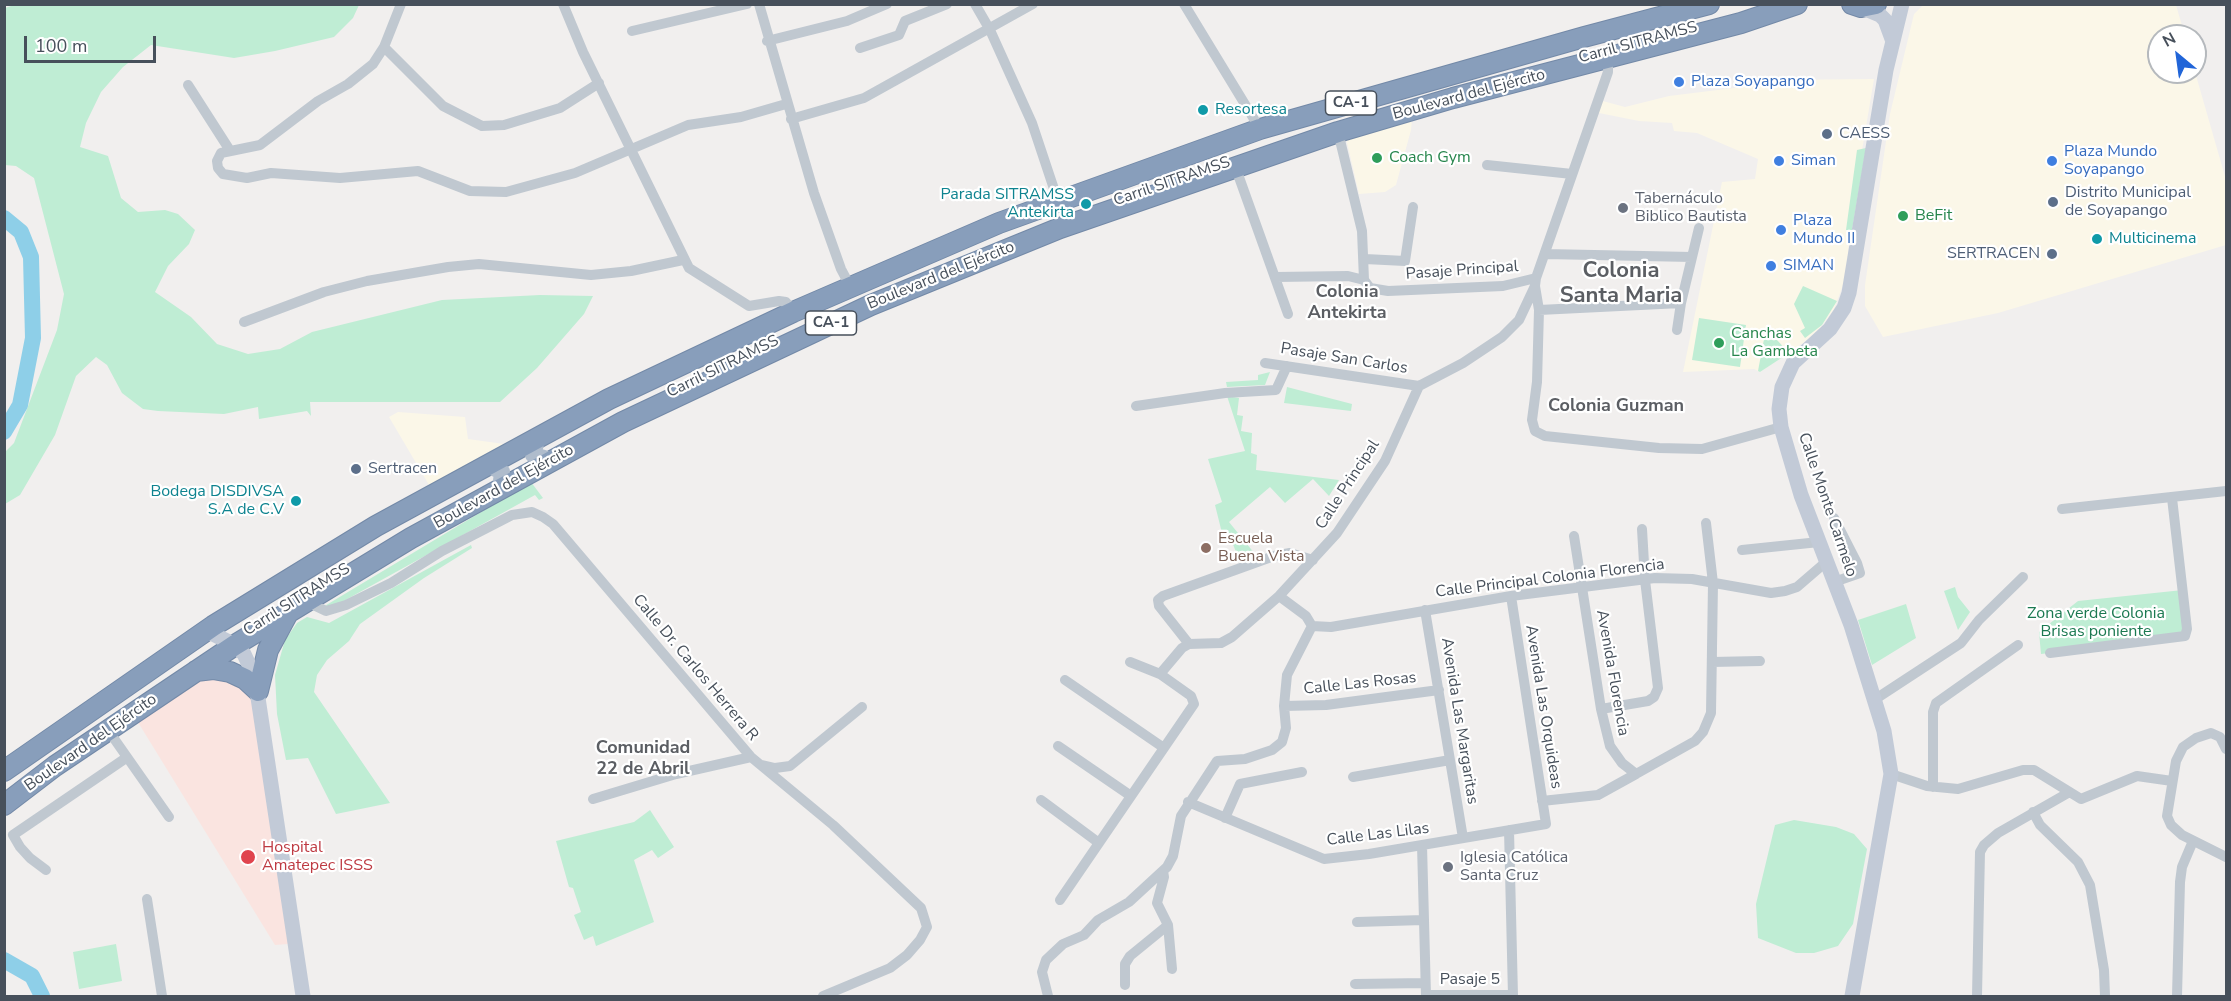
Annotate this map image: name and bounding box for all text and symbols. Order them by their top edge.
street label: Carril SITRAMSS [1577,18,1699,68]
scale bar [27,24,159,62]
north arrow [2147,24,2207,84]
text: N [2159,27,2180,53]
text: 100 m [35,34,87,58]
street label: Boulevard del Ejército [1391,65,1547,125]
place label: Plaza Soyapango [1691,72,1815,92]
marker: Plaza Soyapango [1672,75,1686,89]
road number: CA-1 [1326,91,1376,115]
place label: Resortesa [1215,100,1287,120]
marker: Resortesa [1196,103,1210,117]
place label: CAESS [1839,124,1890,144]
marker: CAESS [1820,127,1834,141]
place label: Plaza Mundo Soyapango [2064,142,2157,180]
place label: Coach Gym [1389,148,1471,168]
marker: Coach Gym [1370,151,1384,165]
place label: Siman [1791,151,1836,171]
street label: Carril SITRAMSS [1111,153,1233,211]
marker: Siman [1772,154,1786,168]
marker: Plaza Mundo Soyapango [2045,154,2059,168]
place label: Distrito Municipal de Soyapango [2065,183,2191,221]
place label: Parada SITRAMSS Antekirta [941,185,1074,223]
place label: Tabernáculo Biblico Bautista [1635,189,1747,227]
marker: Distrito Municipal de Soyapango [2046,195,2060,209]
marker: Parada SITRAMSS Antekirta [1079,197,1093,211]
marker: Tabernáculo Biblico Bautista [1616,201,1630,215]
place label: BeFit [1915,206,1952,226]
marker: BeFit [1896,209,1910,223]
place label: Plaza Mundo II [1793,211,1855,249]
marker: Plaza Mundo II [1774,223,1788,237]
place label: Multicinema [2109,229,2196,249]
marker: Multicinema [2090,232,2104,246]
street label: Boulevard del Ejército [865,238,1017,314]
place label: SERTRACEN [1947,244,2040,264]
marker: SERTRACEN [2045,247,2059,261]
place label: SIMAN [1783,256,1834,276]
street label: Pasaje Principal [1405,257,1519,285]
district label: Colonia Santa Maria [1560,259,1682,310]
marker: SIMAN [1764,259,1778,273]
district label: Colonia Antekirta [1307,282,1387,324]
road number: CA-1 [806,311,856,335]
place label: Canchas La Gambeta [1731,324,1818,362]
street label: Carril SITRAMSS [664,332,782,402]
marker: Canchas La Gambeta [1712,336,1726,350]
street label: Pasaje San Carlos [1279,339,1409,379]
district label: Colonia Guzman [1548,396,1684,418]
street label: Calle Monte Carmelo [1793,430,1861,580]
street label: Calle Principal [1312,437,1384,533]
street label: Boulevard del Ejército [431,441,577,533]
place label: Sertracen [368,459,437,479]
marker: Sertracen [349,462,363,476]
place label: Bodega DISDIVSA S.A de C.V [150,482,284,520]
marker: Bodega DISDIVSA S.A de C.V [289,494,303,508]
place label: Escuela Buena Vista [1218,529,1304,567]
marker: Escuela Buena Vista [1199,541,1213,555]
street label: Calle Principal Colonia Florencia [1434,555,1666,603]
street label: Carril SITRAMSS [240,560,354,640]
street label: Calle Dr. Carlos Herrera R [628,591,762,745]
park label: Zona verde Colonia Brisas poniente [2027,604,2165,642]
street label: Avenida Florencia [1591,608,1633,738]
street label: Avenida Las Orquideas [1521,624,1565,790]
street label: Avenida Las Margaritas [1436,636,1482,806]
street label: Calle Las Rosas [1303,669,1417,699]
street label: Boulevard del Ejército [21,690,161,796]
district label: Comunidad 22 de Abril [596,738,690,780]
street label: Calle Las Lilas [1326,819,1430,851]
place label: Hospital Amatepec ISSS [262,838,373,876]
marker: Hospital Amatepec ISSS [239,848,257,866]
place label: Iglesia Católica Santa Cruz [1460,848,1568,886]
marker: Iglesia Católica Santa Cruz [1441,860,1455,874]
street label: Pasaje 5 [1440,970,1500,990]

